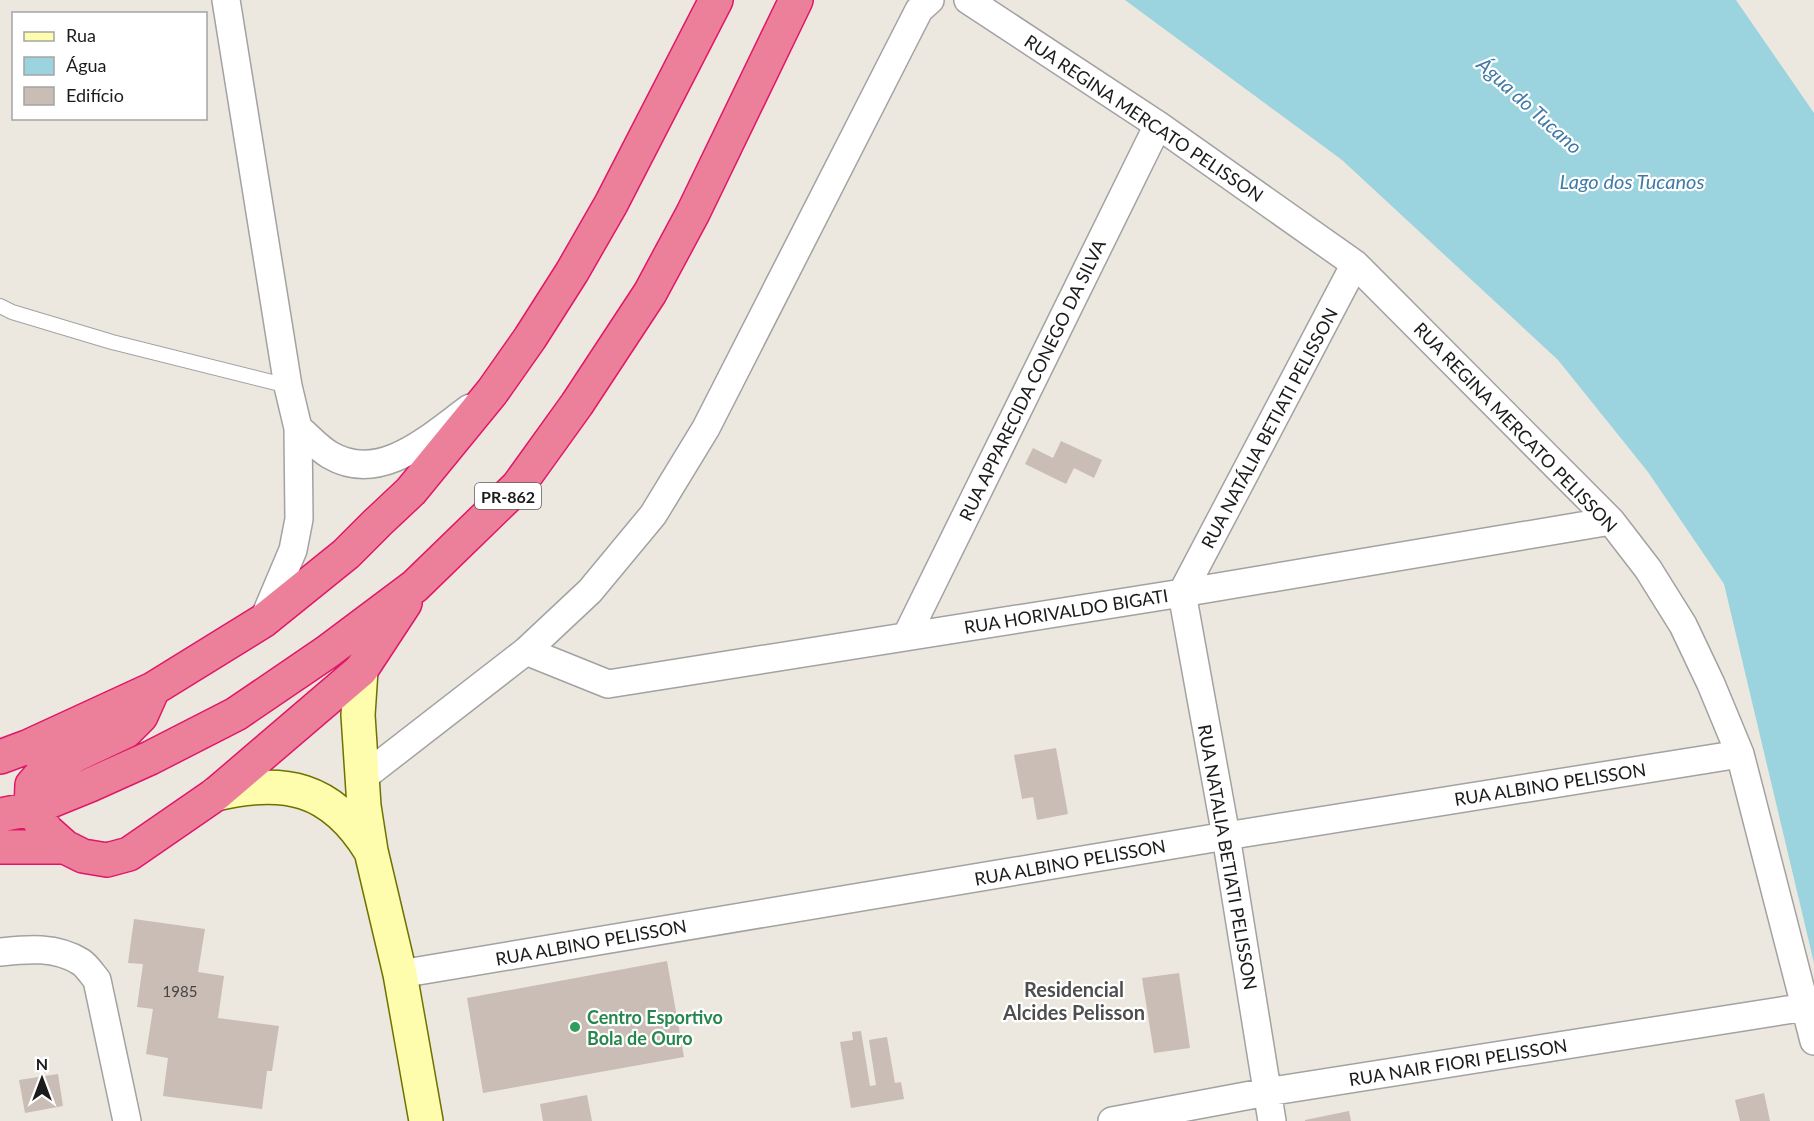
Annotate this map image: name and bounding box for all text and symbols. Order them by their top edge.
legend [12,12,207,120]
text: Rua [66,24,96,46]
street label: RUA REGINA MERCATO PELISSON [1020,30,1268,206]
water label: Água do Tucano [1472,51,1587,158]
text: Água [66,54,107,76]
text: Edifício [66,84,124,106]
water label: Lago dos Tucanos [1560,169,1704,193]
street label: RUA APPARECIDA CONEGO DA SILVA [954,235,1110,524]
street label: RUA NATÁLIA BETIATI PELISSON [1196,304,1342,552]
street label: RUA REGINA MERCATO PELISSON [1410,317,1622,537]
road number: PR-862 [475,483,541,509]
street label: RUA HORIVALDO BIGATI [962,584,1170,638]
street label: RUA NATALIA BETIATI PELISSON [1194,723,1262,991]
street label: RUA ALBINO PELISSON [1453,758,1647,810]
street label: RUA ALBINO PELISSON [973,834,1167,890]
street label: RUA ALBINO PELISSON [494,914,688,970]
district label: Residencial Alcides Pelisson [1002,977,1145,1024]
house number: 1985 [163,982,197,1000]
place label: Centro Esportivo Bola de Ouro [587,1006,723,1049]
marker: Centro Esportivo Bola de Ouro [568,1020,582,1034]
street label: RUA NAIR FIORI PELISSON [1347,1034,1569,1090]
north arrow [12,1049,72,1109]
text: N [36,1054,48,1073]

